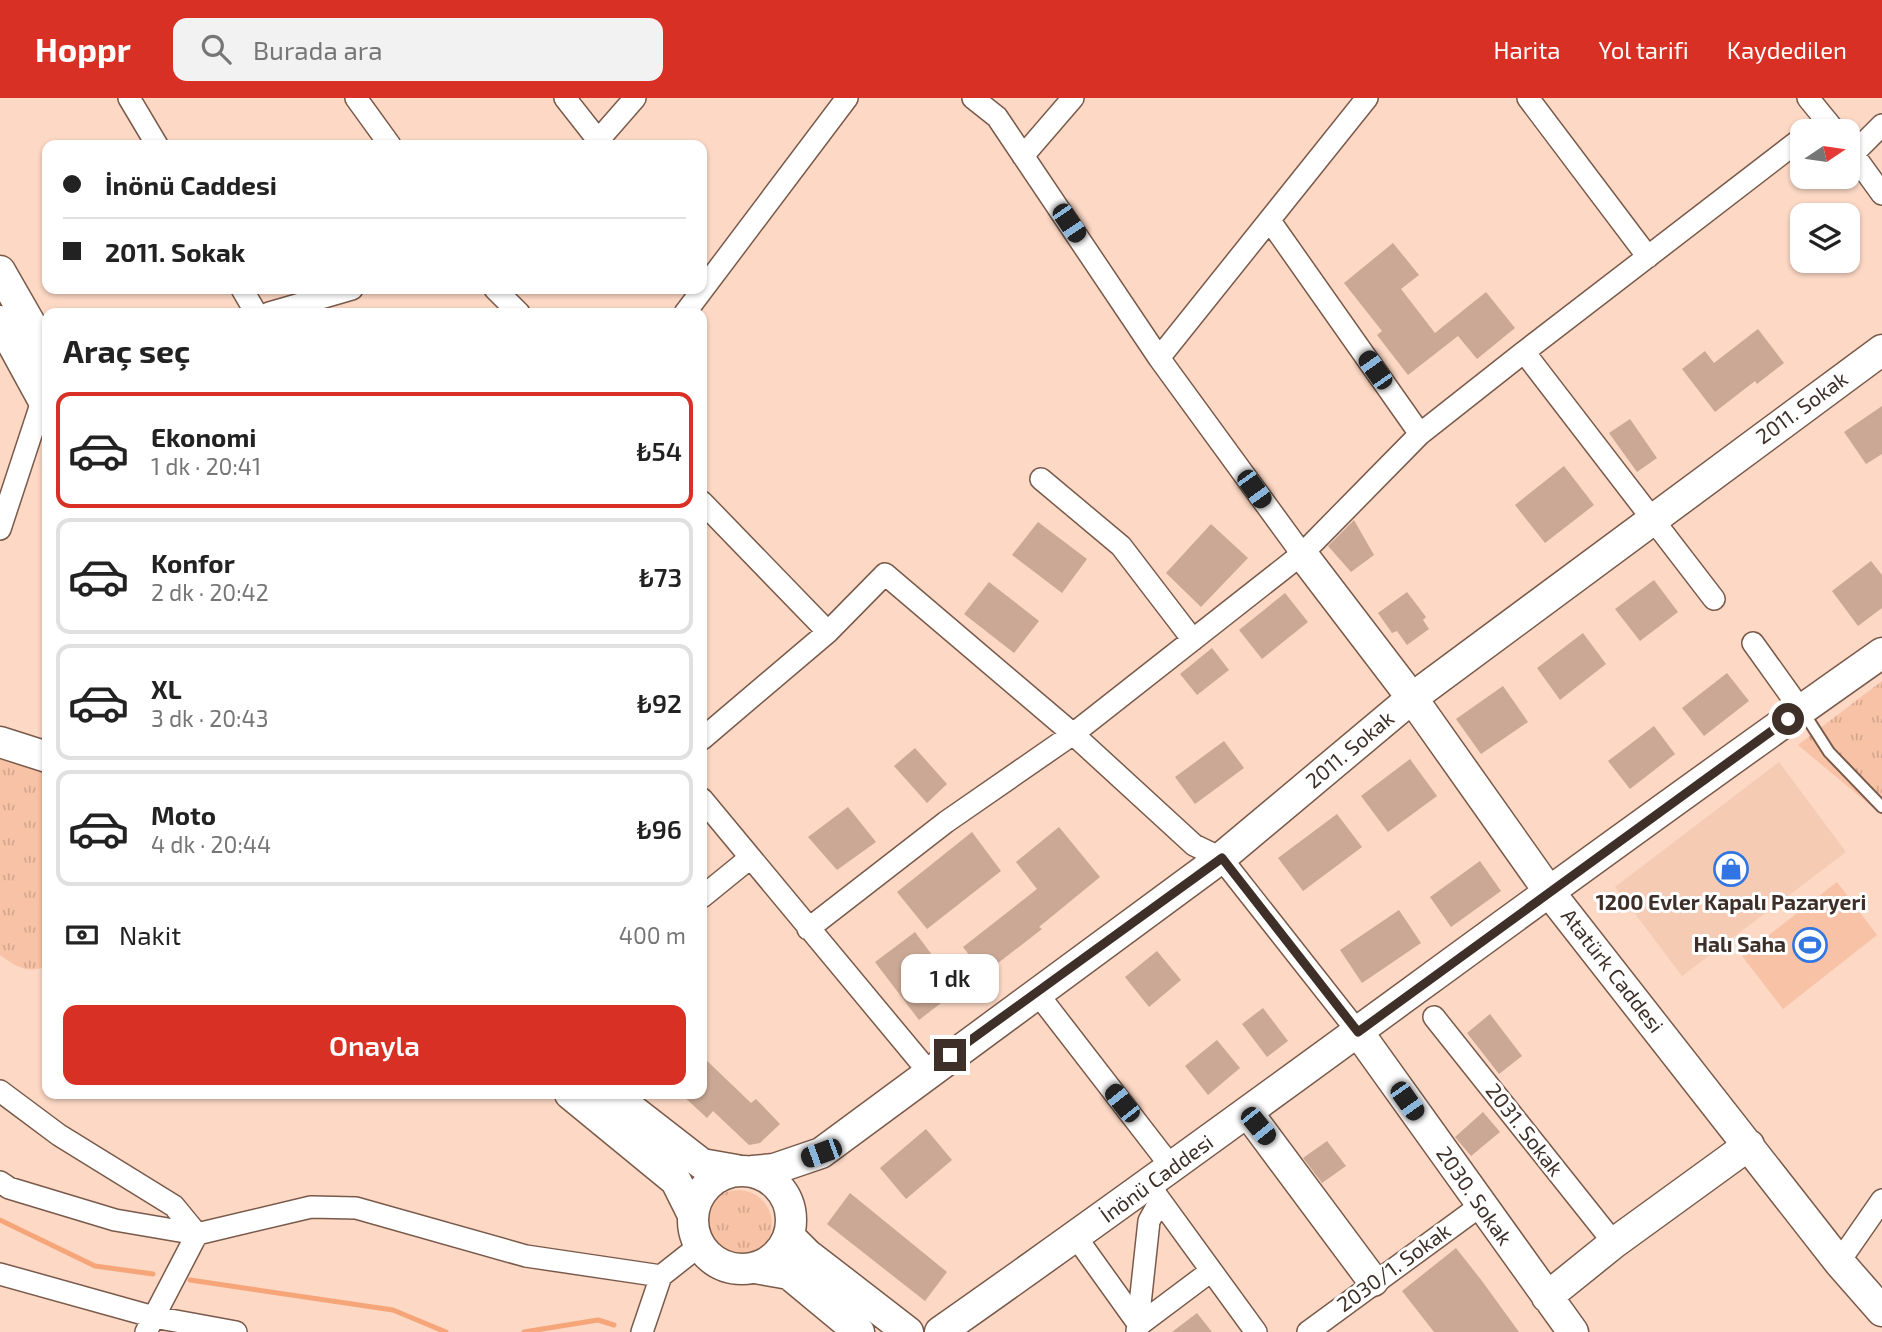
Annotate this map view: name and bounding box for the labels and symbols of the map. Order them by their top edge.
north arrow [1790,119,1860,189]
car [1049,200,1090,246]
car [1355,347,1396,393]
street label: 2011. Sokak [1750,365,1852,448]
car [1234,466,1275,512]
route start [1772,703,1804,735]
street label: 2011. Sokak [1300,705,1398,793]
shop icon: 1200 Evler Kapalı Pazaryeri [1712,850,1750,888]
place label: 1200 Evler Kapalı Pazaryeri [1596,889,1866,915]
street label: Atatürk Caddesi [1557,903,1669,1037]
sports icon: Halı Saha [1791,926,1829,964]
place label: Halı Saha [1693,931,1786,956]
callout: 1 dk [901,954,999,1002]
route end [934,1039,966,1071]
car [1387,1078,1428,1124]
street label: 2031. Sokak [1481,1078,1569,1181]
car [1101,1080,1144,1126]
car [1237,1103,1280,1149]
street label: İnönü Caddesi [1095,1129,1217,1227]
car [798,1136,845,1170]
street label: 2030. Sokak [1432,1141,1519,1250]
street label: 2030/1. Sokak [1332,1217,1455,1316]

